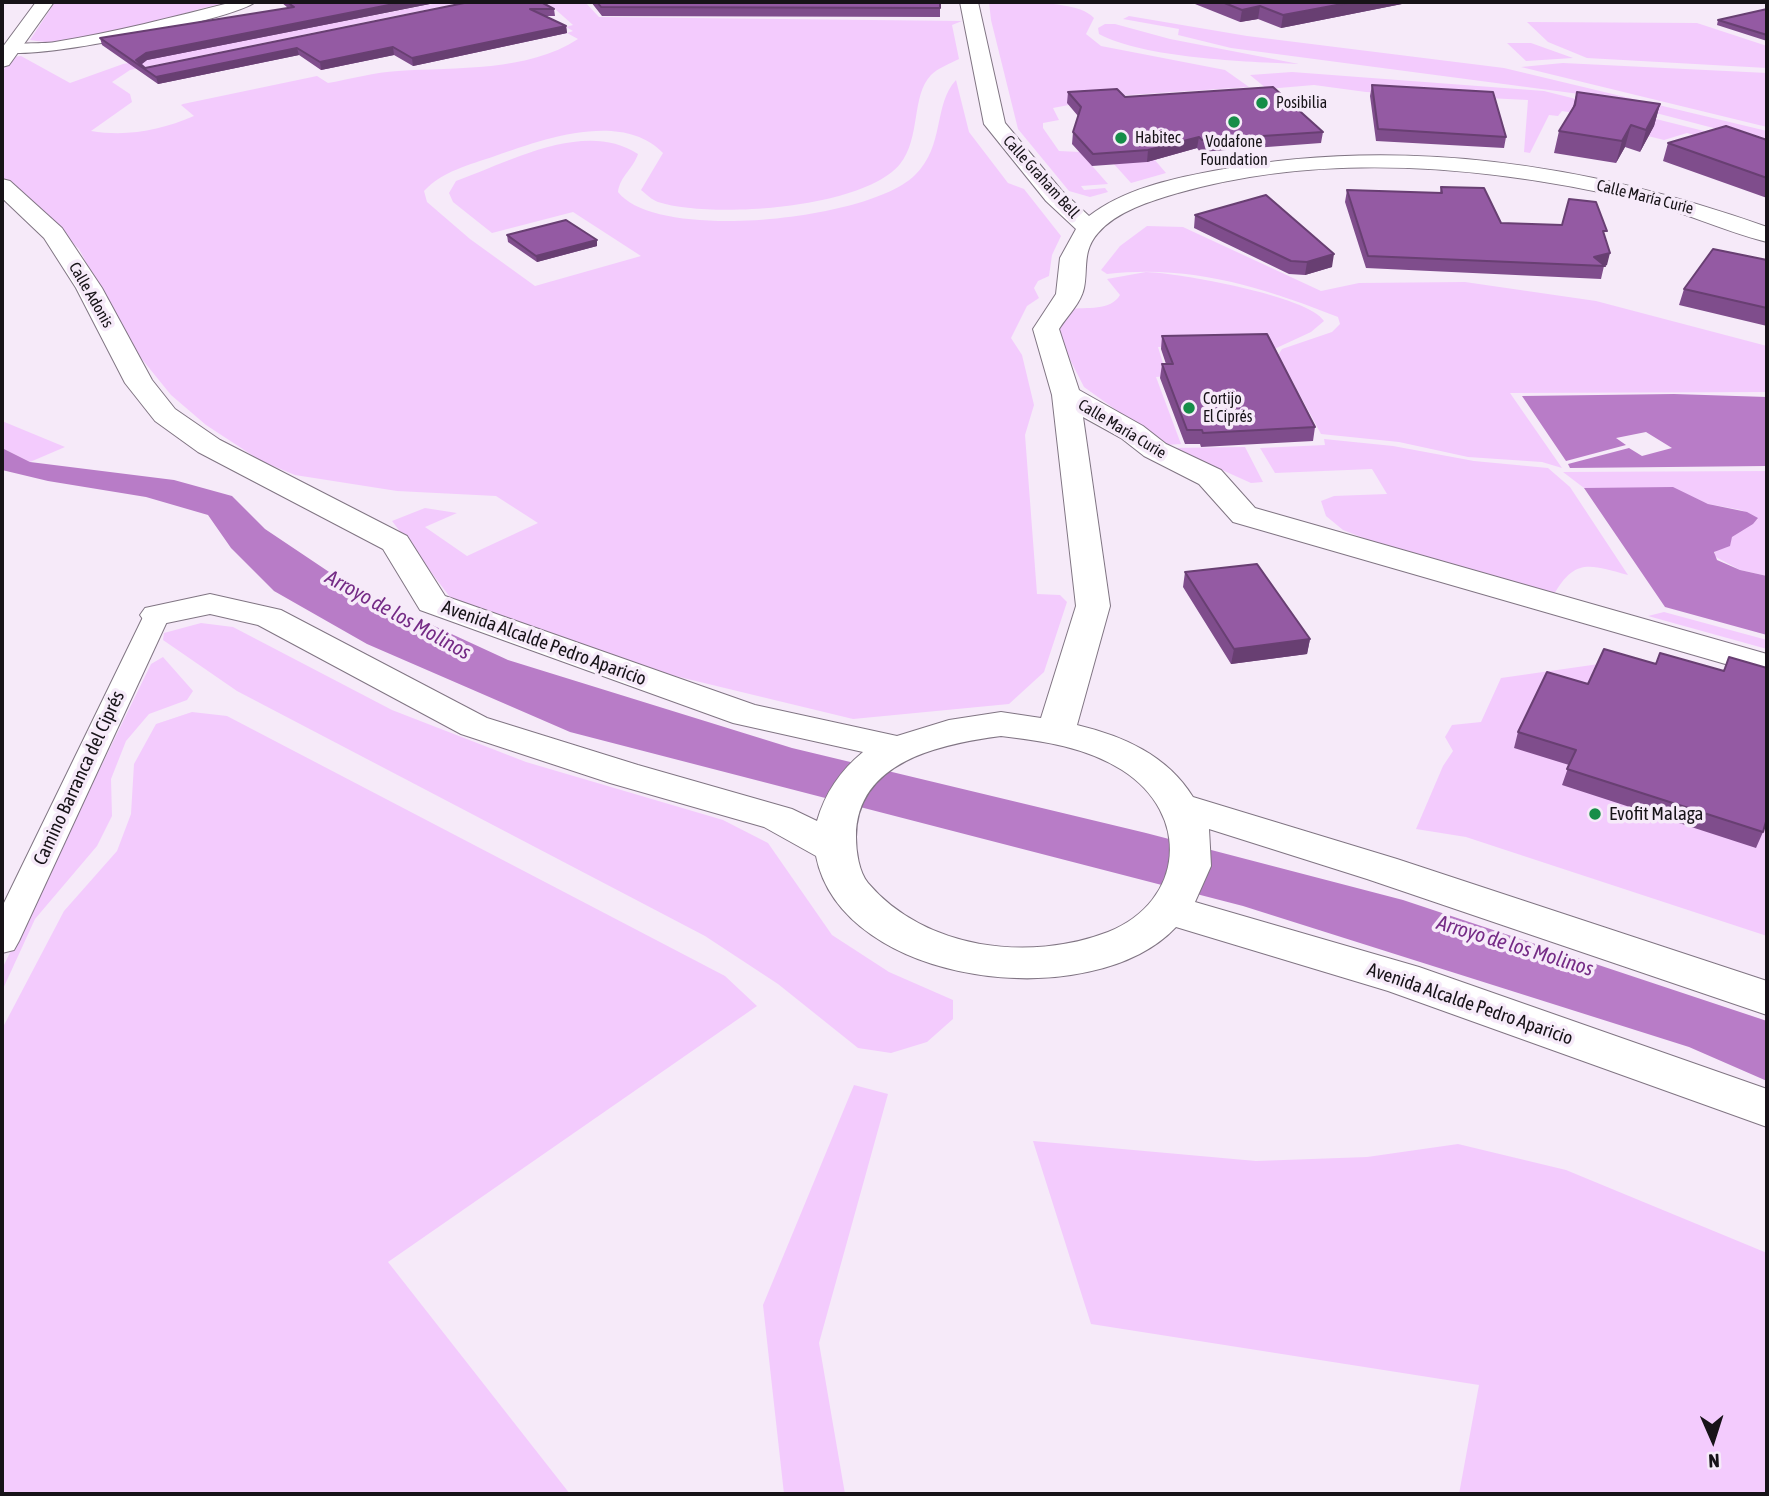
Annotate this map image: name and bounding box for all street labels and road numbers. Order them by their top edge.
street label: Calle Graham Bell [999,132,1083,222]
street label: Calle María Curie [1595,176,1695,218]
street label: Calle Adonis [65,259,117,331]
street label: Calle María Curie [1075,395,1169,463]
street label: Avenida Alcalde Pedro Aparicio [439,595,649,691]
street label: Camino Barranca del Ciprés [29,687,129,869]
street label: Avenida Alcalde Pedro Aparicio [1364,958,1576,1050]

